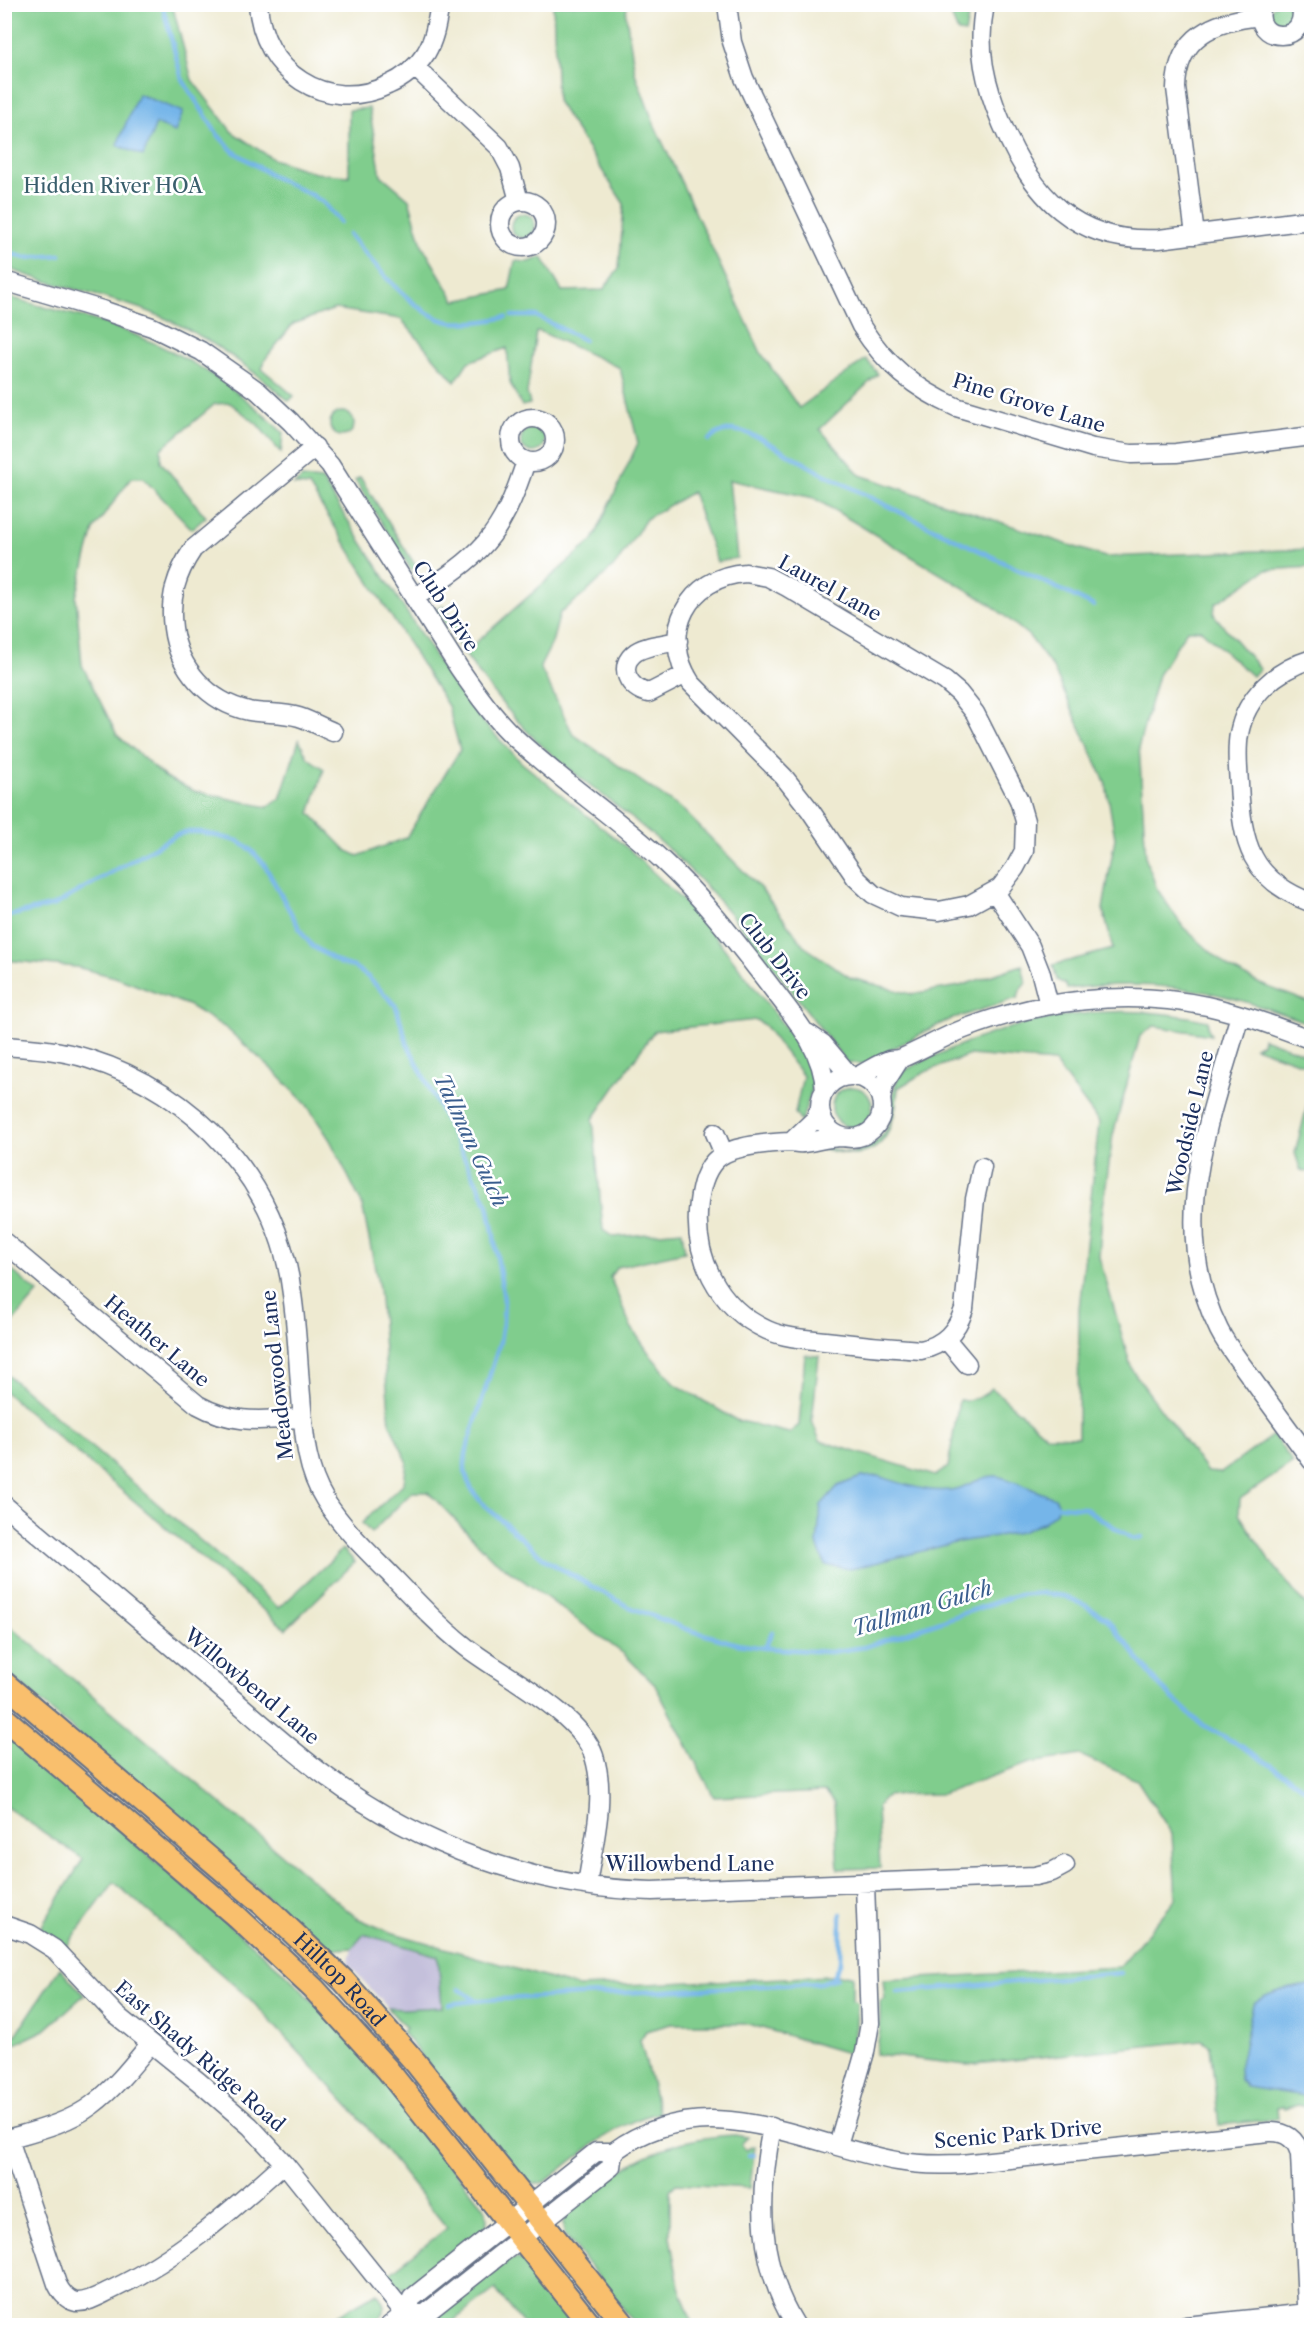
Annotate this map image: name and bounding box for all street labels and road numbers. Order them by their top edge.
street label: Pine Grove Lane [950,368,1108,438]
street label: Laurel Lane [774,550,886,626]
street label: Club Drive [408,556,484,656]
street label: Club Drive [734,908,816,1004]
street label: Woodside Lane [1161,1048,1218,1199]
street label: Meadowood Lane [256,1289,298,1461]
street label: Heather Lane [100,1290,214,1392]
street label: Willowbend Lane [179,1622,324,1749]
street label: Willowbend Lane [605,1852,774,1876]
street label: Hilltop Road [289,1927,390,2031]
street label: East Shady Ridge Road [110,1976,290,2136]
street label: Scenic Park Drive [933,2115,1103,2153]

